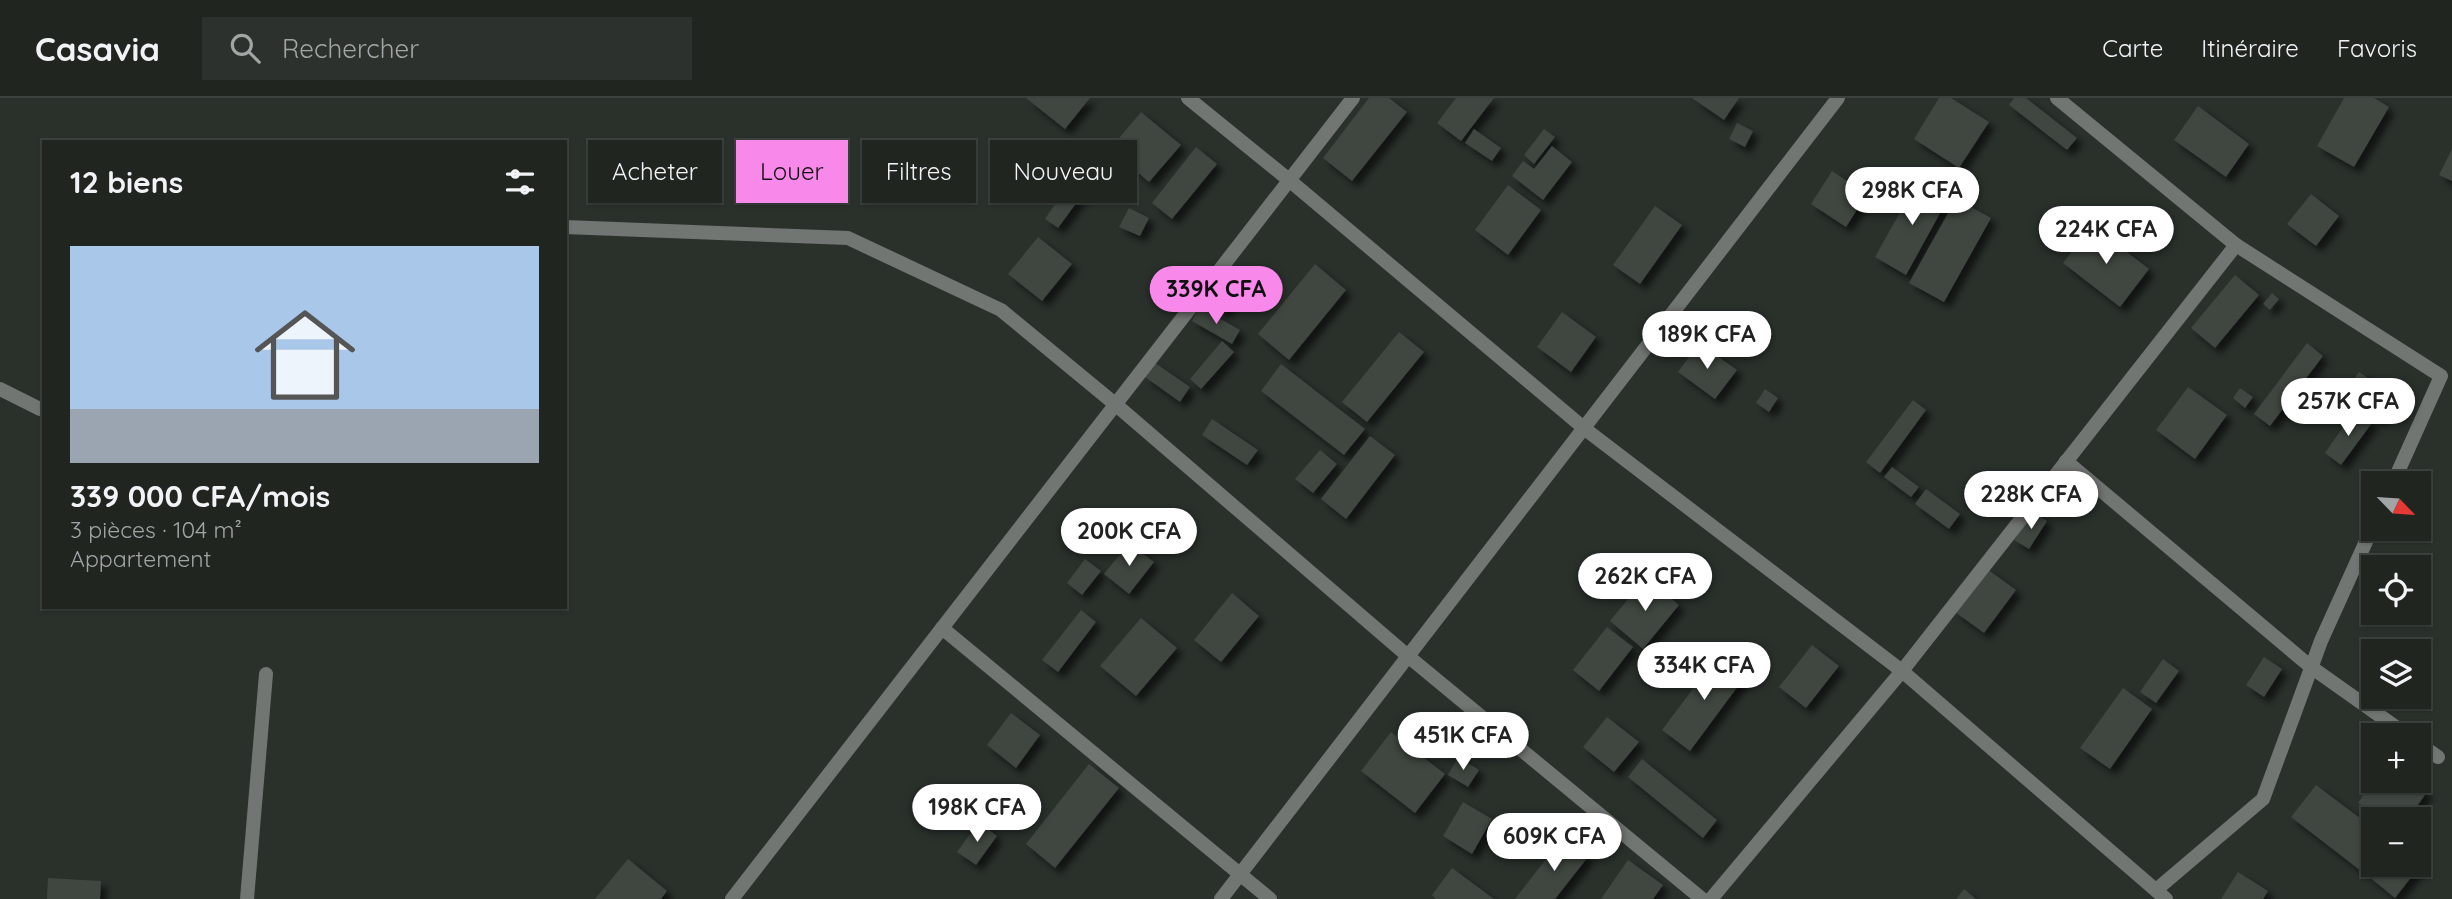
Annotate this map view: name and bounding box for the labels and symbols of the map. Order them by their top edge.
pin: 298K CFA [1840,167,1984,227]
pin: 224K CFA [2034,206,2178,266]
pin: 339K CFA [1144,266,1288,326]
pin: 189K CFA [1635,312,1779,371]
pin: 257K CFA [2276,378,2420,438]
north arrow [2361,471,2431,541]
pin: 228K CFA [1959,472,2103,531]
pin: 200K CFA [1057,508,1201,568]
pin: 262K CFA [1573,554,1717,613]
pin: 334K CFA [1632,642,1776,702]
pin: 451K CFA [1391,712,1535,772]
pin: 198K CFA [905,784,1049,844]
pin: 609K CFA [1482,814,1626,873]

